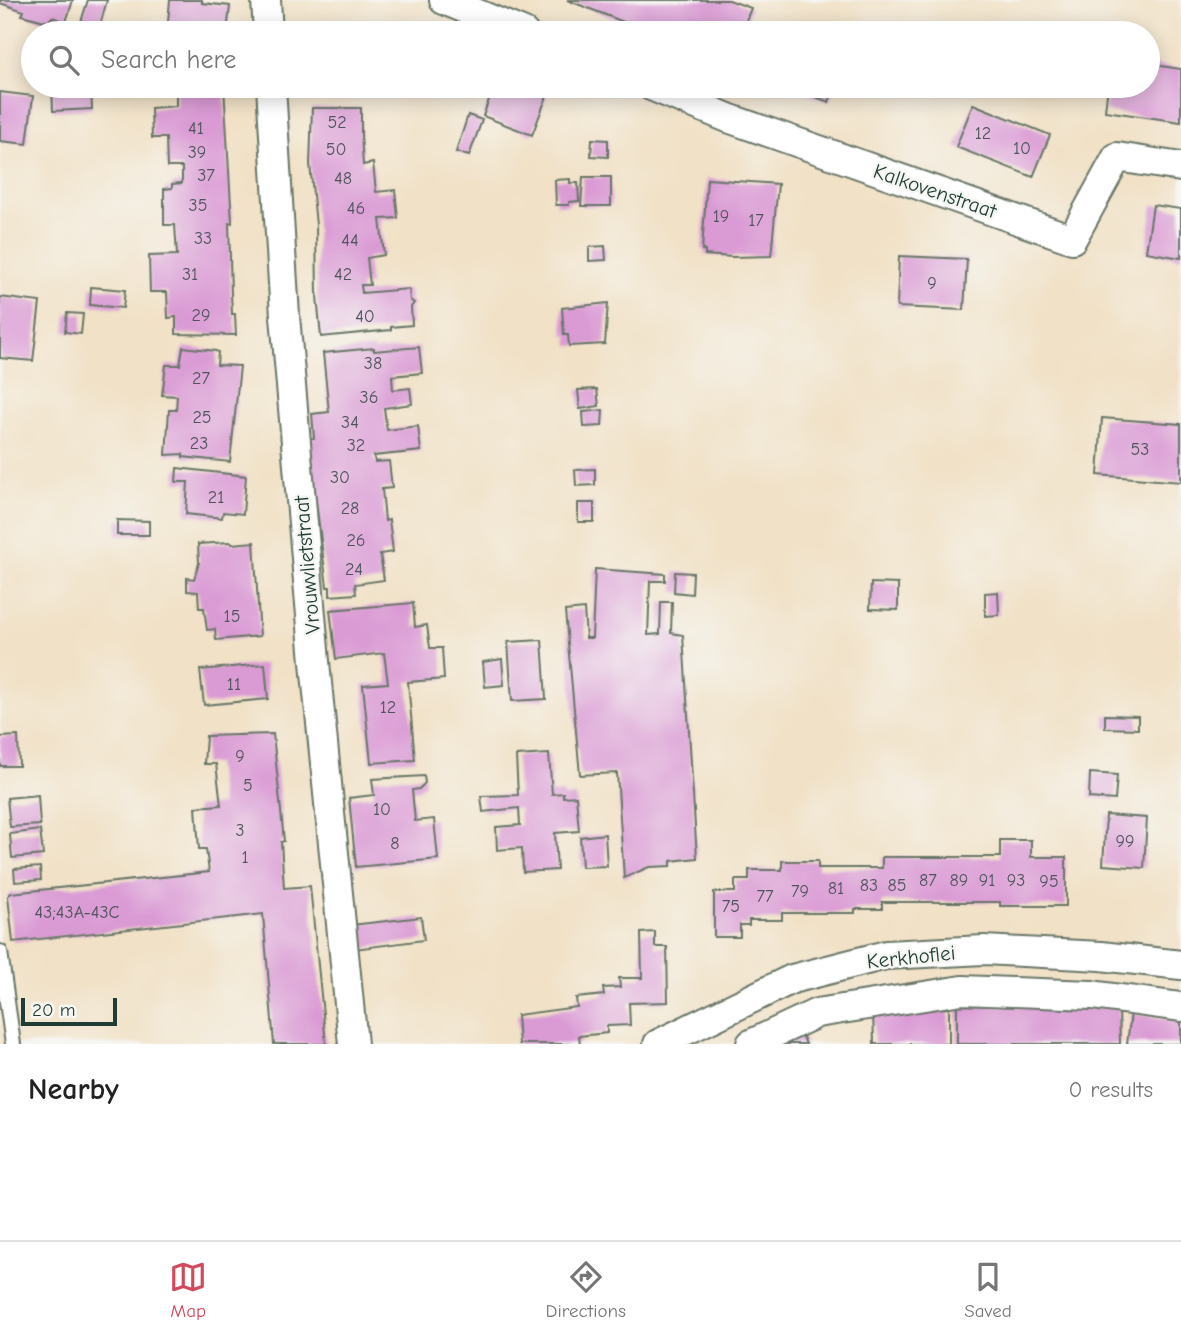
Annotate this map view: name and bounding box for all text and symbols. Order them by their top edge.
search box [21,21,1160,98]
icon: search [45,41,83,79]
text: Search here [101,45,236,75]
house number: 52 [327,112,347,133]
house number: 41 [188,118,204,139]
house number: 12 [975,123,991,144]
house number: 10 [1013,138,1031,159]
house number: 50 [326,139,346,160]
house number: 39 [188,142,206,163]
street label: Kalkovenstraat [870,159,1001,224]
house number: 37 [197,165,215,186]
house number: 48 [334,168,352,189]
house number: 35 [189,195,207,216]
house number: 46 [347,198,365,219]
house number: 19 [713,206,729,227]
house number: 17 [748,210,764,231]
house number: 33 [194,228,212,249]
house number: 44 [341,230,359,251]
house number: 31 [182,264,198,285]
house number: 42 [334,264,352,285]
house number: 9 [927,273,937,294]
house number: 29 [192,305,210,326]
house number: 40 [355,306,375,327]
house number: 38 [364,353,382,374]
house number: 27 [192,368,210,389]
house number: 36 [360,387,378,408]
house number: 25 [192,407,212,428]
house number: 34 [341,412,359,433]
house number: 23 [190,433,208,454]
house number: 32 [347,435,365,456]
house number: 53 [1131,439,1149,460]
house number: 30 [330,467,350,488]
house number: 21 [208,487,224,508]
street label: Vrouwvlietstraat [289,494,325,635]
house number: 28 [341,498,359,519]
house number: 26 [346,530,366,551]
house number: 24 [345,559,363,580]
house number: 15 [224,606,240,627]
house number: 11 [227,674,241,695]
house number: 12 [380,697,396,718]
house number: 9 [235,746,245,767]
house number: 5 [243,775,253,796]
house number: 10 [373,799,391,820]
house number: 3 [235,820,245,841]
house number: 99 [1115,831,1135,852]
house number: 8 [390,833,400,854]
house number: 1 [241,847,249,868]
house number: 87 [919,870,937,891]
house number: 89 [950,870,968,891]
house number: 91 [979,870,995,891]
house number: 93 [1007,870,1025,891]
house number: 95 [1039,871,1059,892]
house number: 83 [860,875,878,896]
house number: 85 [887,875,907,896]
house number: 81 [828,878,844,899]
house number: 79 [791,881,809,902]
house number: 77 [756,886,774,907]
house number: 75 [722,896,740,917]
house number: 43;43A-43C [34,902,120,923]
street label: Kerkhoflei [866,940,956,974]
scale bar [21,995,117,1027]
text: 20 m [32,999,76,1021]
text: Nearby [28,1072,119,1107]
text: 0 results [1069,1076,1153,1103]
tab: Map [169,1258,207,1322]
tab: Directions [546,1258,626,1322]
tab: Saved [964,1258,1012,1322]

